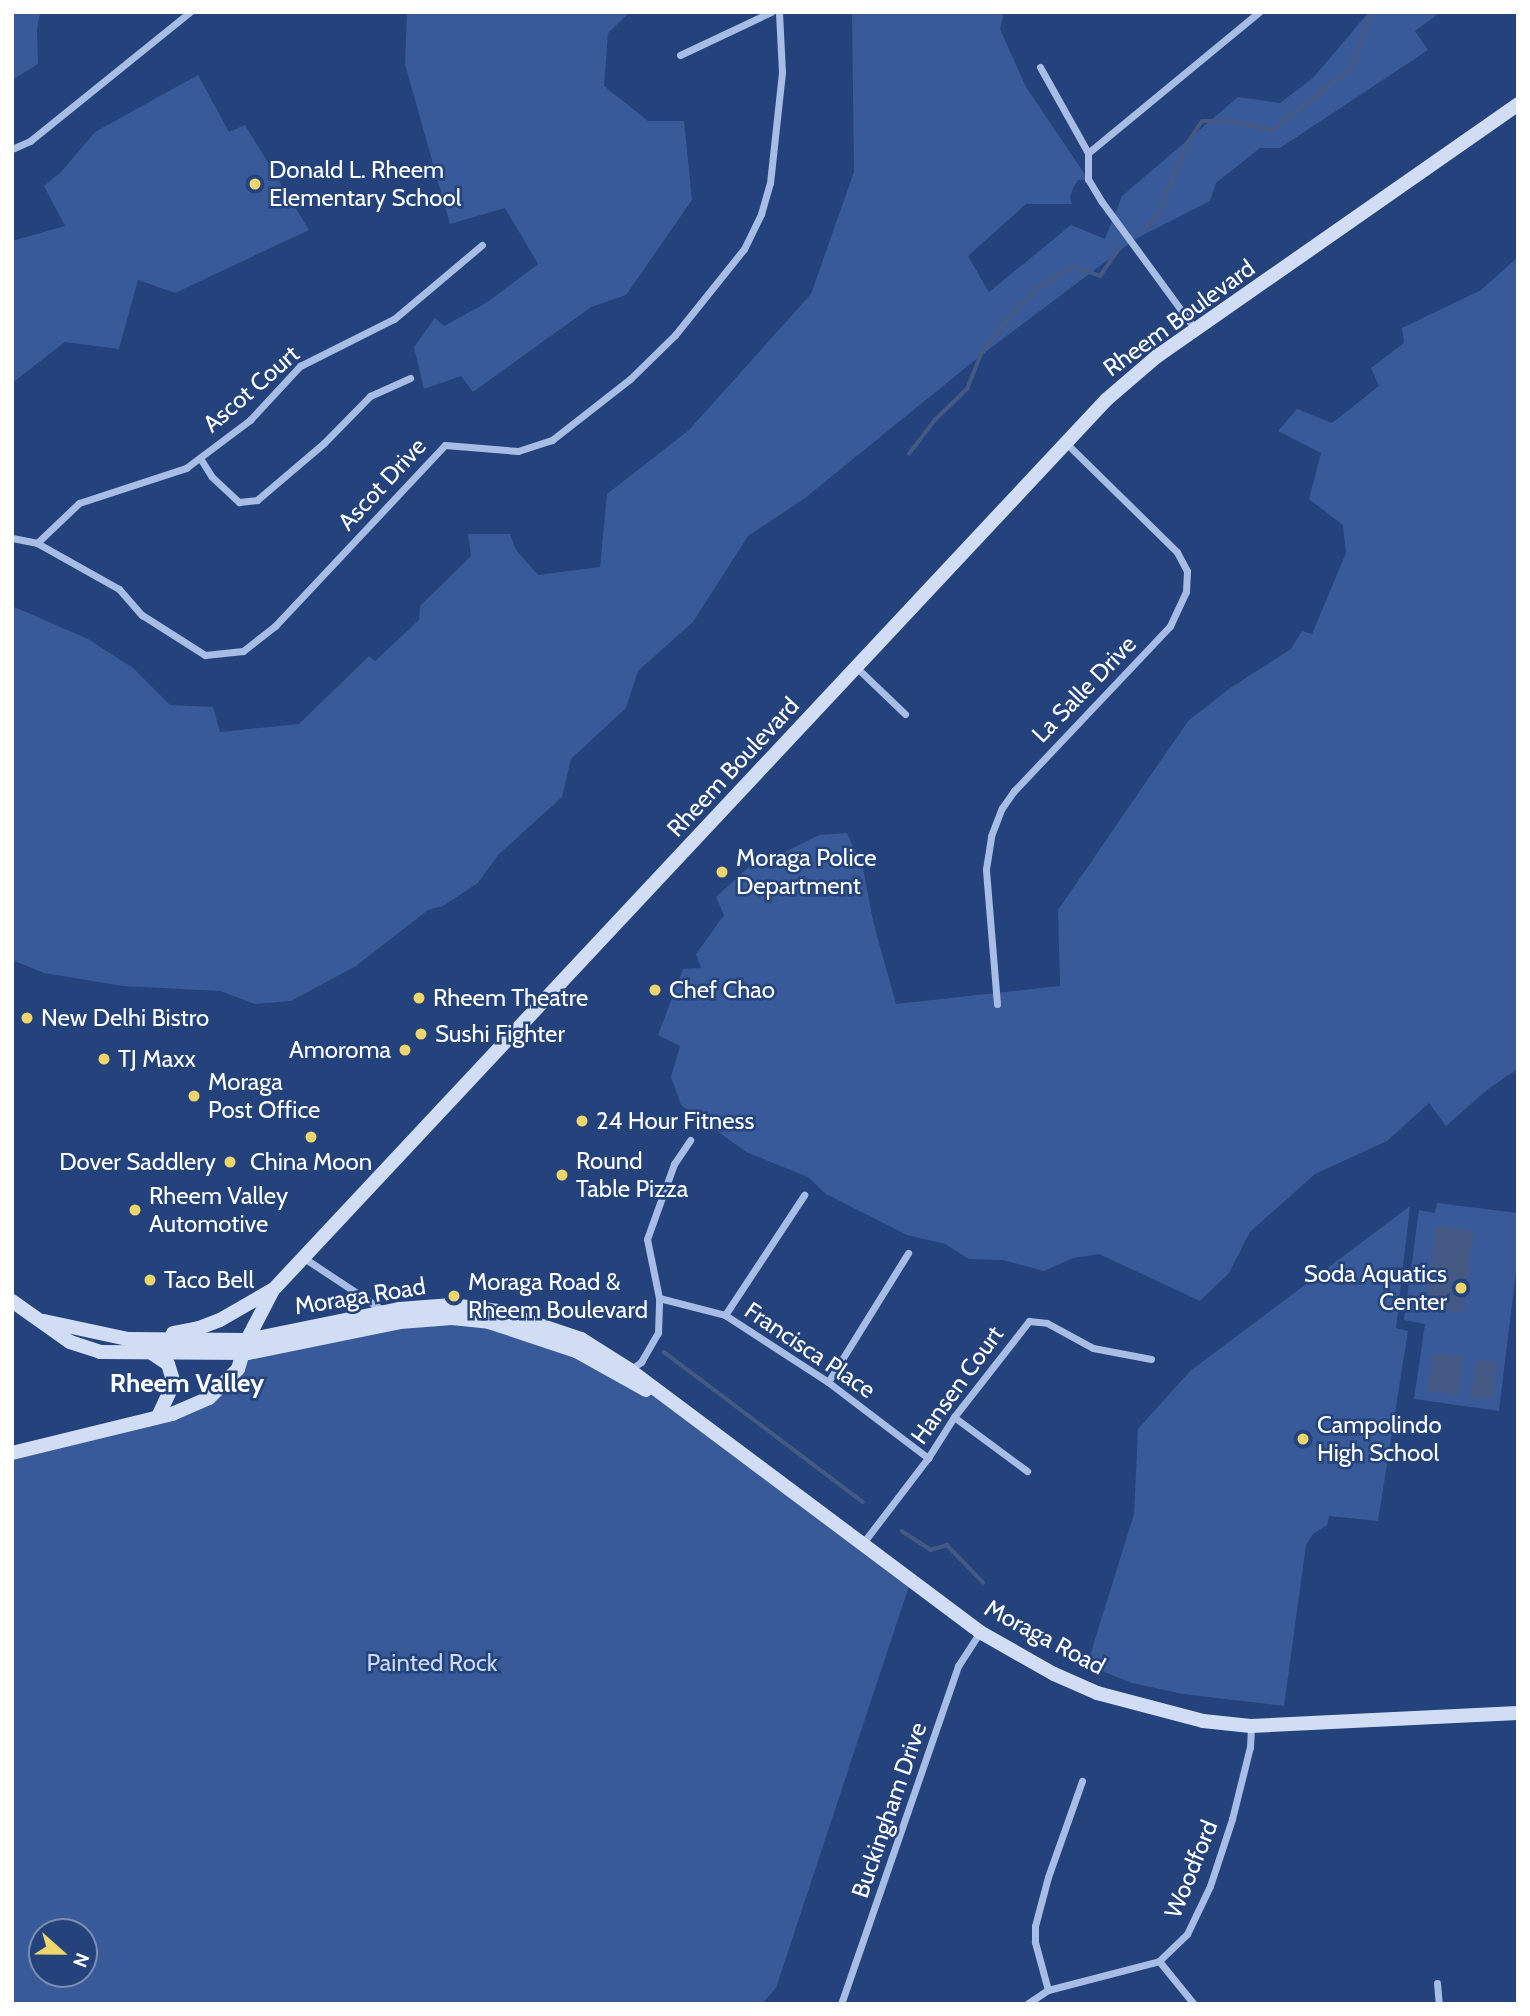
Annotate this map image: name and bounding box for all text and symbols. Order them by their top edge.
place label: Donald L. Rheem Elementary School [269,156,461,212]
marker: Donald L. Rheem Elementary School [247,176,263,192]
street label: Rheem Boulevard [1098,253,1260,383]
street label: Ascot Court [197,339,305,439]
street label: Ascot Drive [332,432,432,536]
street label: La Salle Drive [1026,630,1142,748]
street label: Rheem Boulevard [661,691,805,843]
place label: Moraga Police Department [736,844,877,900]
marker: Moraga Police Department [714,864,730,880]
place label: Chef Chao [669,976,775,1004]
marker: Chef Chao [647,982,663,998]
place label: Rheem Theatre [433,984,588,1012]
marker: Rheem Theatre [411,990,427,1006]
place label: New Delhi Bistro [41,1004,209,1032]
marker: New Delhi Bistro [19,1010,35,1026]
place label: Sushi Fighter [435,1020,565,1048]
marker: Sushi Fighter [413,1026,429,1042]
place label: Amoroma [289,1036,391,1064]
marker: Amoroma [397,1042,413,1058]
place label: TJ Maxx [118,1045,196,1073]
marker: TJ Maxx [96,1051,112,1067]
place label: Moraga Post Office [208,1068,320,1124]
marker: Moraga Post Office [186,1088,202,1104]
place label: 24 Hour Fitness [596,1107,754,1135]
marker: 24 Hour Fitness [574,1113,590,1129]
marker: China Moon [303,1129,319,1145]
place label: Round Table Pizza [576,1147,688,1203]
place label: Dover Saddlery [59,1148,216,1176]
place label: China Moon [250,1148,372,1176]
marker: Dover Saddlery [222,1154,238,1170]
marker: Round Table Pizza [554,1167,570,1183]
place label: Rheem Valley Automotive [149,1182,288,1238]
marker: Rheem Valley Automotive [127,1202,143,1218]
place label: Soda Aquatics Center [1304,1260,1447,1316]
place label: Taco Bell [164,1266,254,1294]
place label: Moraga Road & Rheem Boulevard [468,1268,648,1324]
street label: Moraga Road [292,1271,428,1321]
marker: Taco Bell [142,1272,158,1288]
marker: Soda Aquatics Center [1453,1280,1469,1296]
marker: Moraga Road & Rheem Boulevard [446,1288,462,1304]
street label: Francisca Place [739,1296,881,1404]
street label: Hansen Court [905,1320,1009,1450]
district label: Rheem Valley [110,1368,264,1400]
place label: Campolindo High School [1317,1411,1442,1467]
marker: Campolindo High School [1295,1431,1311,1447]
street label: Moraga Road [980,1593,1110,1681]
park label: Painted Rock [366,1649,498,1677]
street label: Buckingham Drive [845,1718,933,1902]
street label: Woodford [1158,1816,1224,1922]
north arrow [28,1918,98,1988]
text: N [68,1950,94,1970]

